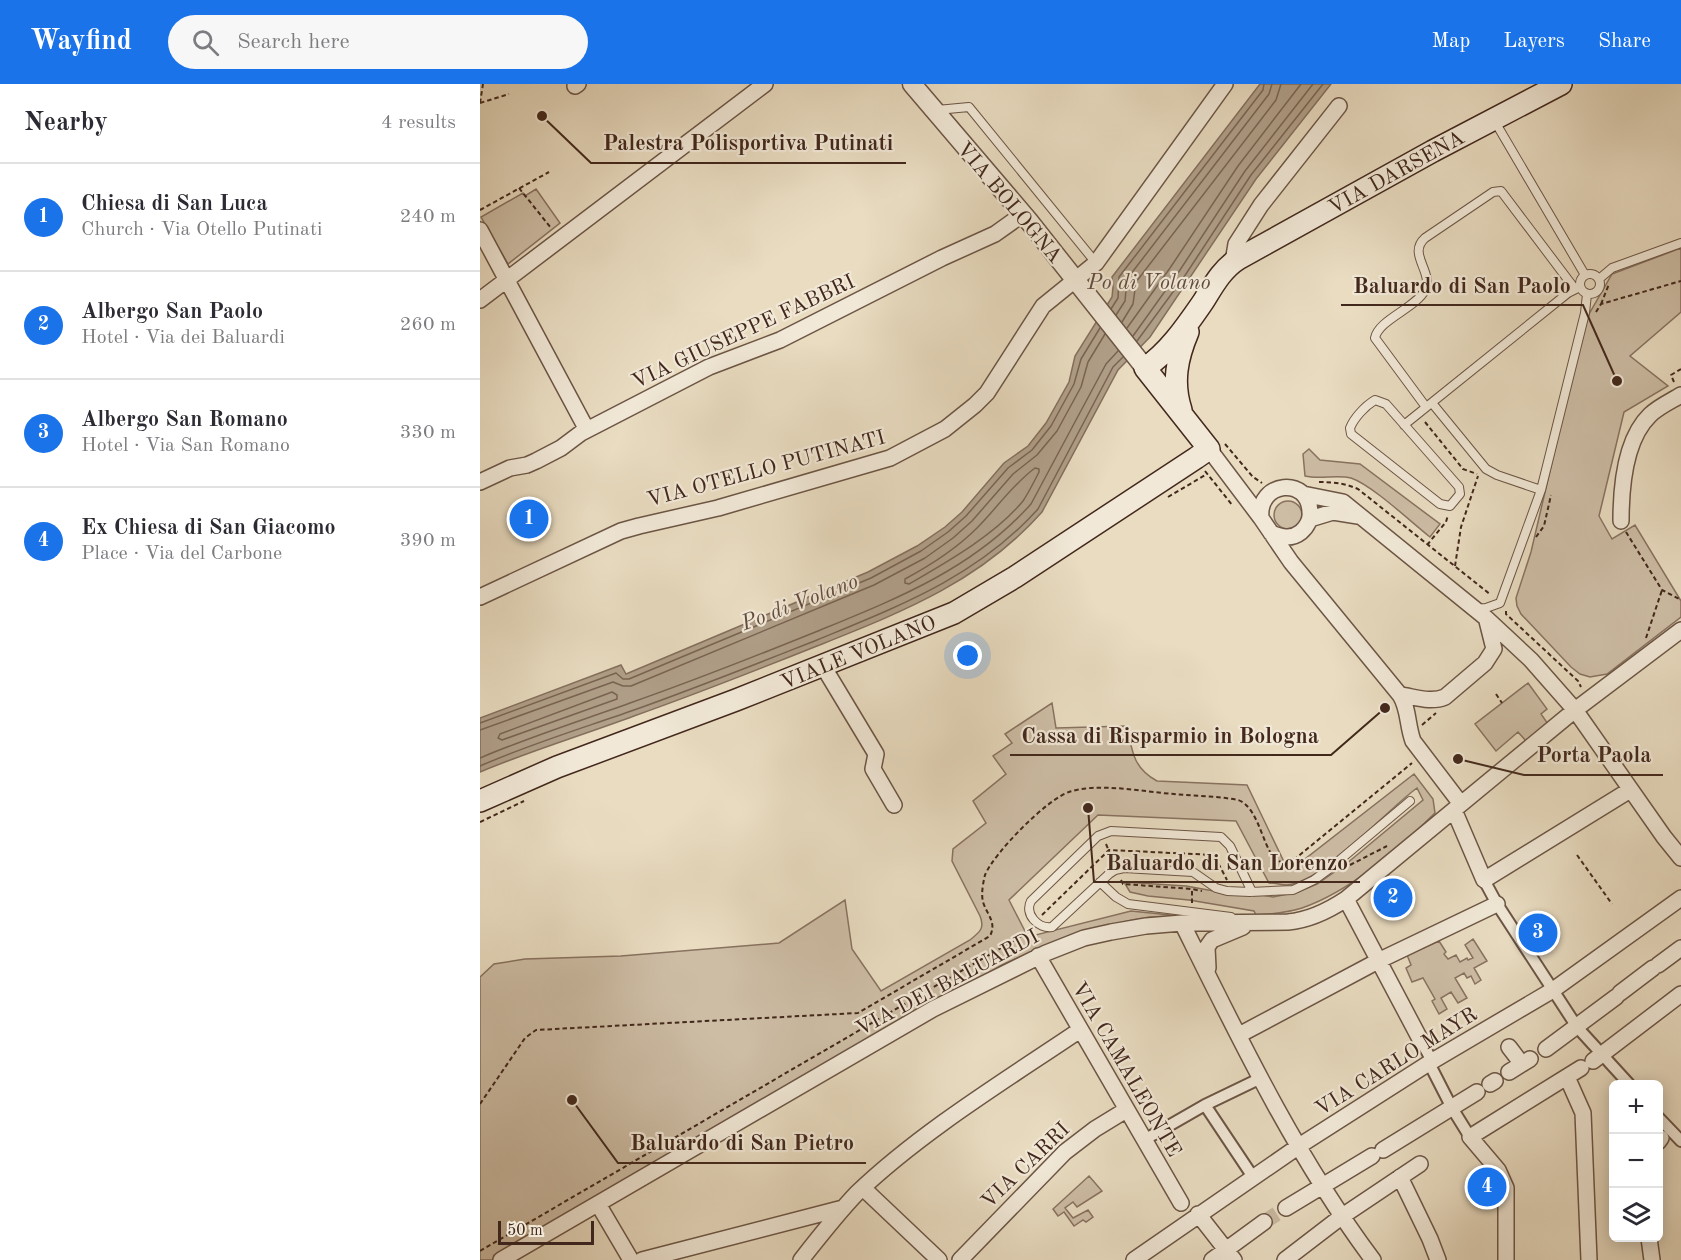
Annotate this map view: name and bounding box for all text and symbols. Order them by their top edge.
search box [168,15,588,69]
icon: search [189,26,222,59]
text: Wayfind [30,28,132,56]
text: Search here [237,31,350,53]
text: Map [1431,31,1470,52]
text: Layers [1503,31,1565,52]
text: Share [1598,31,1651,52]
text: Nearby [24,110,108,136]
text: 4 results [381,113,456,133]
callout: Palestra Polisportiva Putinati [591,123,906,163]
street label: VIA DARSENA [1325,127,1468,219]
text: Palestra Polisportiva Putinati [603,133,893,155]
street label: VIA BOLOGNA [952,138,1065,268]
text: Chiesa di San Luca [81,193,268,215]
text: 1 [38,207,49,227]
text: 240 m [400,207,456,227]
text: Church · Via Otello Putinati [81,220,322,240]
callout: Baluardo di San Paolo [1341,265,1583,305]
street label: VIA GIUSEPPE FABBRI [629,271,858,393]
water label: Po di Volano [1086,272,1211,294]
text: Baluardo di San Paolo [1353,276,1571,298]
text: Albergo San Paolo [81,301,263,323]
text: 2 [38,315,49,335]
text: 260 m [400,315,456,335]
text: Hotel · Via dei Baluardi [81,328,285,348]
text: Albergo San Romano [81,409,288,431]
text: 3 [38,423,49,443]
text: 330 m [400,423,456,443]
street label: VIA OTELLO PUTINATI [645,428,888,511]
text: Hotel · Via San Romano [81,436,290,456]
pin: 1 [509,496,548,542]
text: Ex Chiesa di San Giacomo [81,517,336,539]
text: 4 [38,531,49,551]
text: 390 m [400,531,456,551]
text: Place · Via del Carbone [81,544,282,564]
water label: Po di Volano [737,570,861,636]
street label: VIALE VOLANO [778,613,939,694]
your location [953,641,982,670]
callout: Cassa di Risparmio in Bologna [1010,715,1331,755]
text: Cassa di Risparmio in Bologna [1021,726,1319,748]
callout: Porta Paola [1524,735,1663,775]
text: Porta Paola [1537,745,1651,767]
callout: Baluardo di San Lorenzo [1094,842,1360,882]
text: Baluardo di San Lorenzo [1106,853,1348,875]
pin: 2 [1374,876,1412,920]
pin: 3 [1518,910,1558,956]
street label: VIA DEI BALUARDI [853,926,1043,1040]
street label: VIA CAMALEONTE [1067,979,1184,1161]
street label: VIA CARLO MAYR [1312,1004,1481,1121]
map controls [1609,1080,1663,1242]
button: + [1609,1080,1663,1134]
street label: VIA CARRI [978,1119,1074,1213]
callout: Baluardo di San Pietro [618,1123,866,1163]
text: Baluardo di San Pietro [630,1133,854,1155]
button: − [1609,1134,1663,1188]
pin: 4 [1468,1164,1506,1210]
button: layers [1609,1188,1663,1242]
scale bar [498,1218,594,1246]
text: 50 m [507,1223,543,1239]

